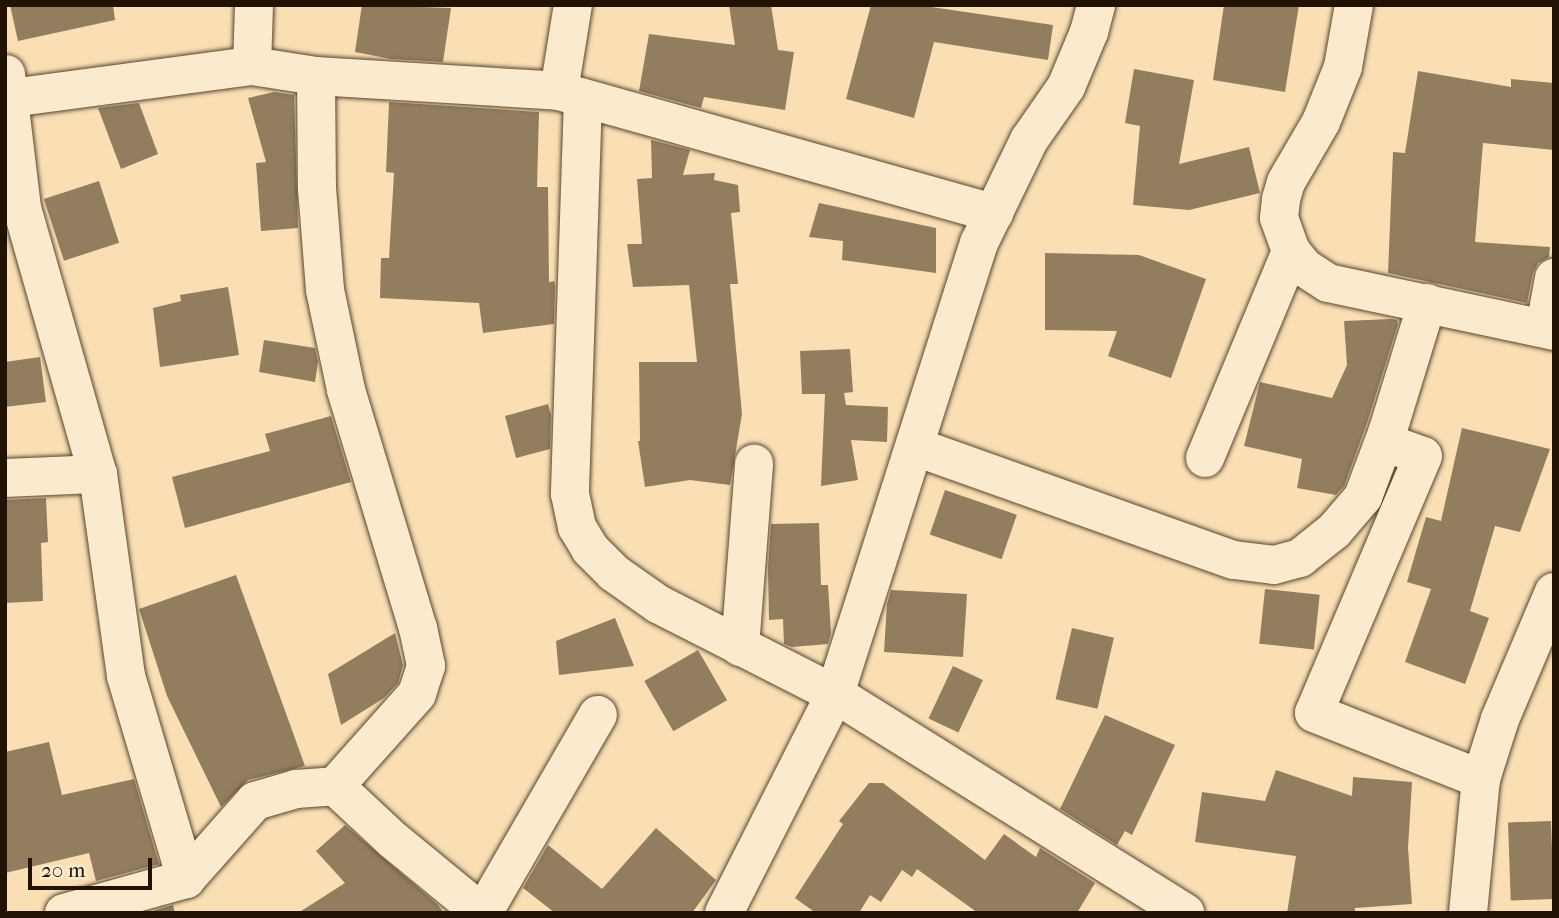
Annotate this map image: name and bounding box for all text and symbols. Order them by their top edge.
scale bar [32,844,156,888]
text: 20 m [41,858,85,882]

